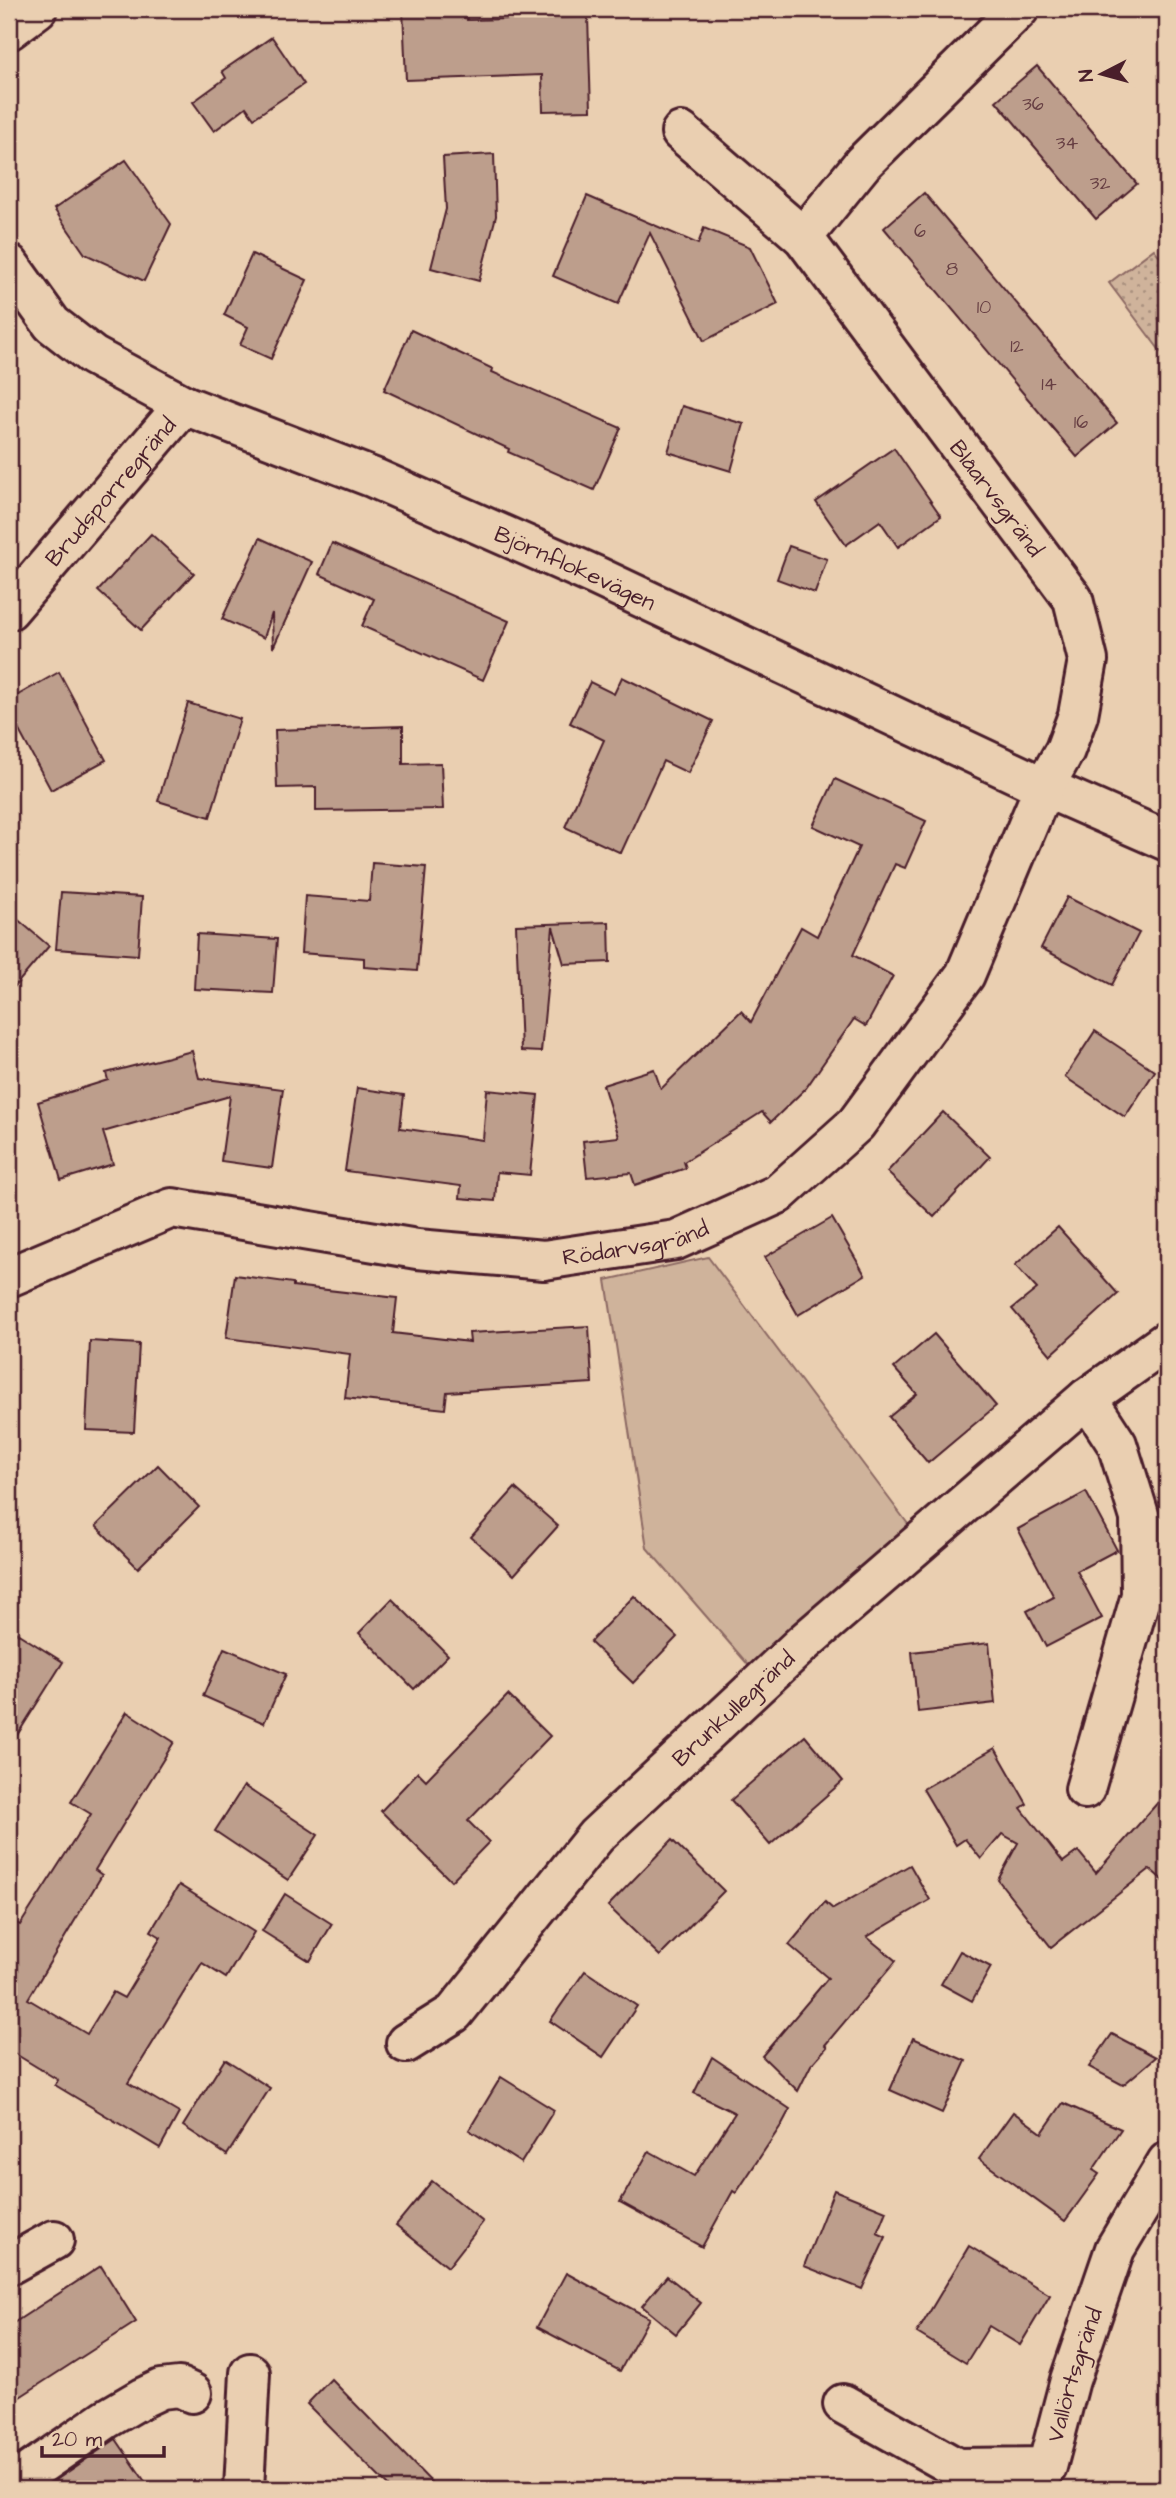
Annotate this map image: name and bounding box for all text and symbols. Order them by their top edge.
north arrow [1068,38,1138,108]
text: N [1073,68,1101,83]
house number: 36 [1022,91,1044,118]
house number: 34 [1056,130,1078,157]
house number: 32 [1090,170,1110,197]
house number: 6 [914,218,926,245]
house number: 8 [946,256,958,283]
house number: 10 [977,294,991,321]
house number: 12 [1010,333,1024,360]
house number: 14 [1041,371,1057,398]
house number: 16 [1074,409,1088,436]
street label: Brudsporregränd [38,410,184,574]
street label: Blåarvsgränd [941,433,1051,565]
street label: Björnflokevägen [489,518,661,619]
street label: Rödarvsgränd [560,1212,714,1274]
street label: Brunkullegränd [665,1643,802,1774]
street label: Vallörtsgränd [1039,2303,1111,2446]
scale bar [42,2414,164,2458]
text: 20 m [52,2425,103,2454]

